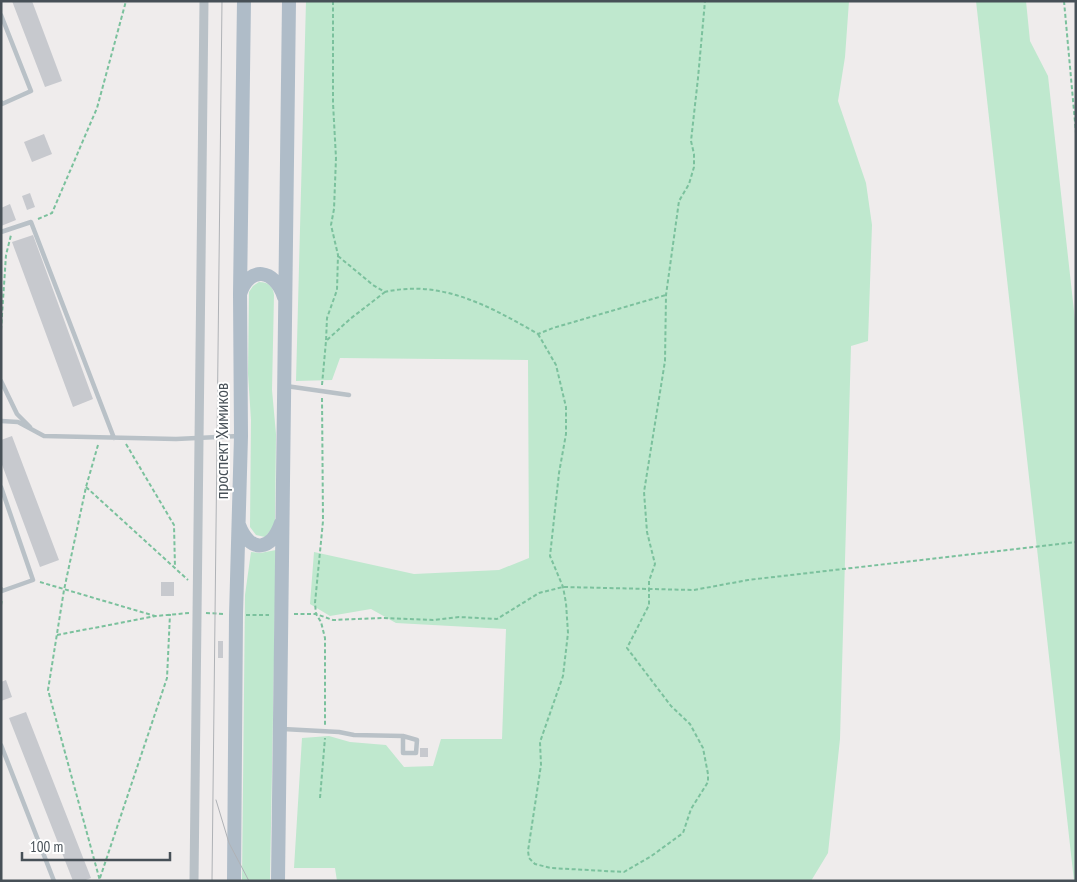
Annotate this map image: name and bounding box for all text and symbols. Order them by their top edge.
street label: проспект Химиков [210,383,233,499]
scale bar [22,830,170,862]
text: 100 m [30,837,63,856]

